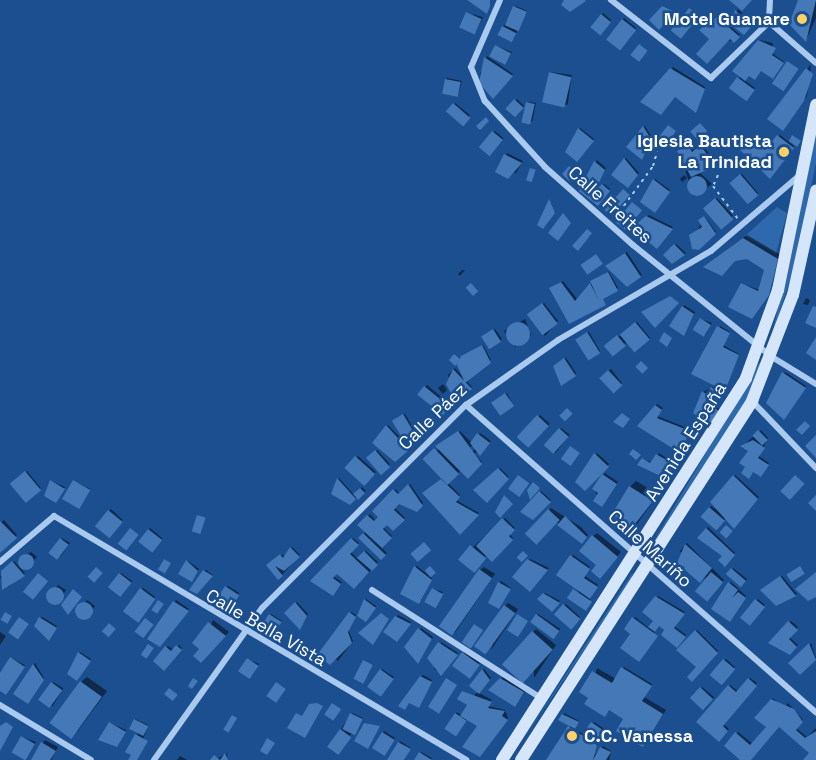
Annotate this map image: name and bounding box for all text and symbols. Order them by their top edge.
place label: Motel Guanare [664,8,790,30]
marker: Motel Guanare [795,12,809,26]
place label: Iglesia Bautista La Trinidad [637,131,772,174]
marker: Iglesia Bautista La Trinidad [777,145,791,159]
street label: Calle Freites [564,162,656,248]
street label: Calle Páez [394,379,472,455]
street label: Avenida España [641,379,731,505]
street label: Calle Mariño [604,506,696,592]
street label: Calle Bella Vista [202,585,330,671]
place label: C.C. Vanessa [584,725,694,747]
marker: C.C. Vanessa [565,729,579,743]

